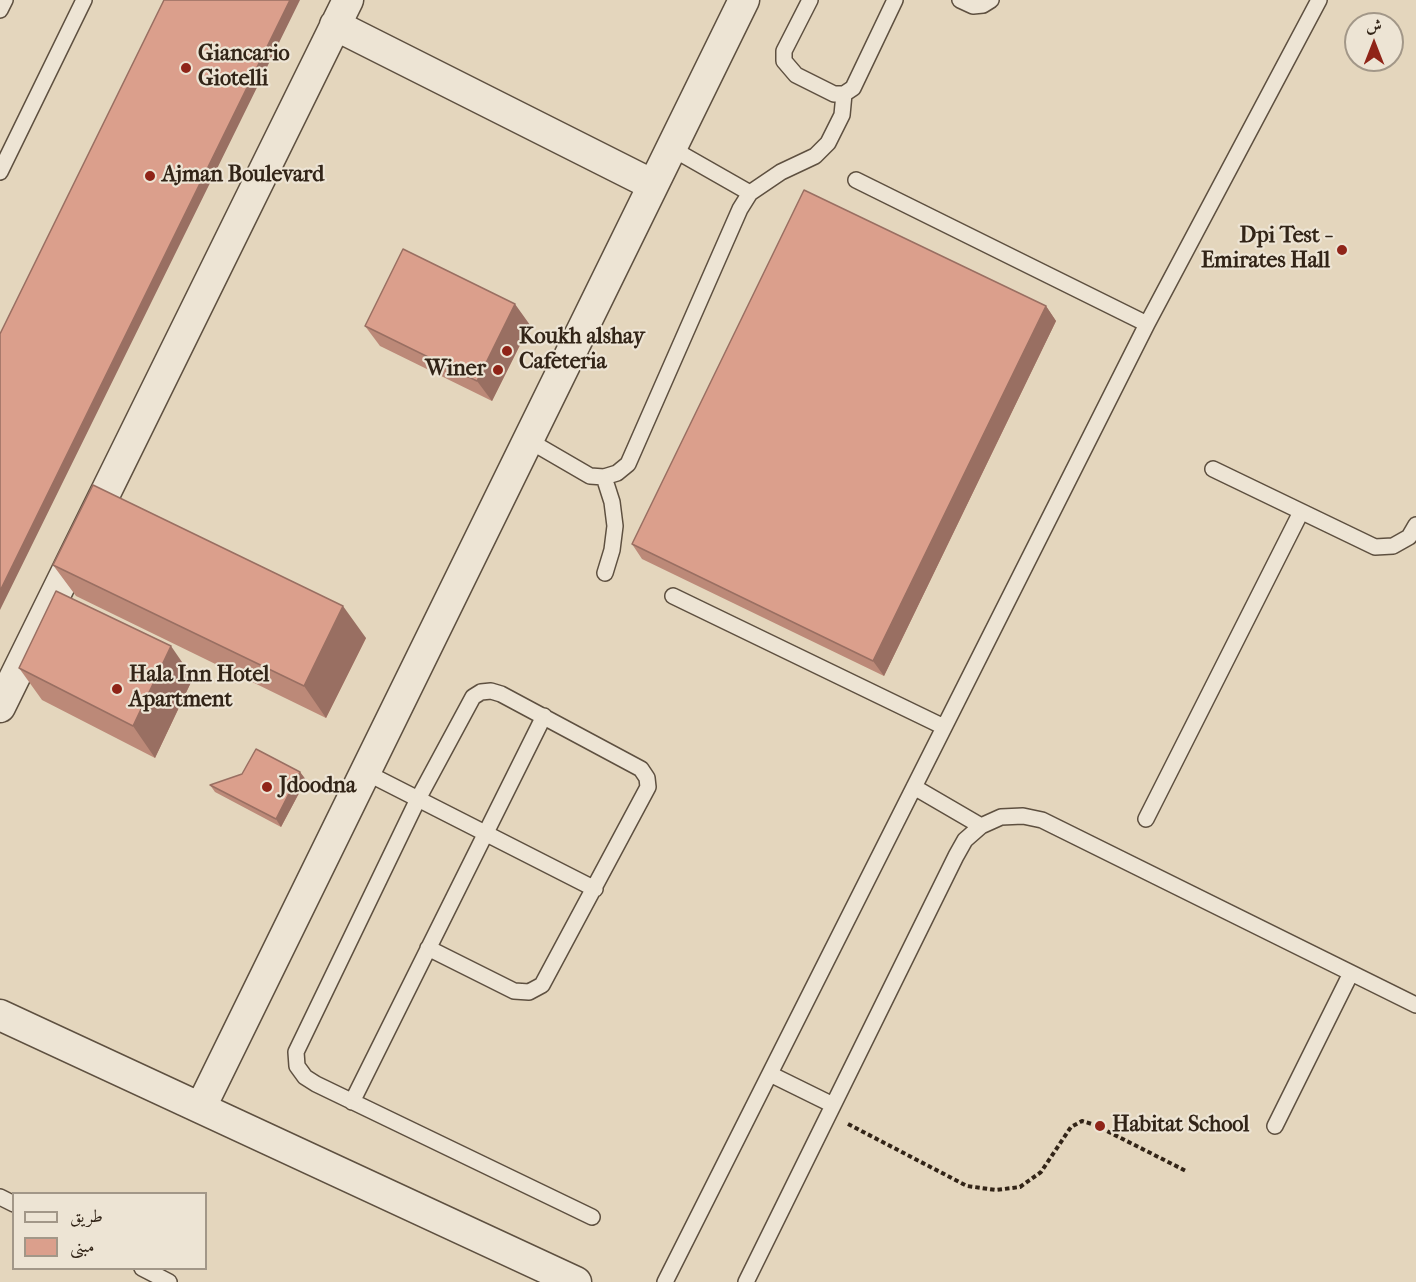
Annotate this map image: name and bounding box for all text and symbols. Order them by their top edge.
north arrow [1344,12,1404,72]
text: ش [1366,16,1382,35]
place label: Giancario Giotelli [198,42,290,94]
marker: Giancario Giotelli [179,61,193,75]
place label: Ajman Boulevard [162,163,324,189]
marker: Ajman Boulevard [143,169,157,183]
place label: Dpi Test - Emirates Hall [1201,224,1330,276]
marker: Dpi Test - Emirates Hall [1335,243,1349,257]
place label: Koukh alshay Cafeteria [519,325,645,376]
marker: Koukh alshay Cafeteria [500,344,514,358]
place label: Winer [425,357,486,383]
marker: Winer [491,363,505,377]
place label: Hala Inn Hotel Apartment [129,663,269,714]
marker: Hala Inn Hotel Apartment [110,682,124,696]
place label: Jdoodna [279,774,356,800]
marker: Jdoodna [260,780,274,794]
place label: Habitat School [1112,1113,1249,1139]
marker: Habitat School [1093,1119,1107,1133]
legend [12,1192,207,1270]
text: طريق [70,1206,103,1227]
text: مبنى [70,1236,95,1257]

